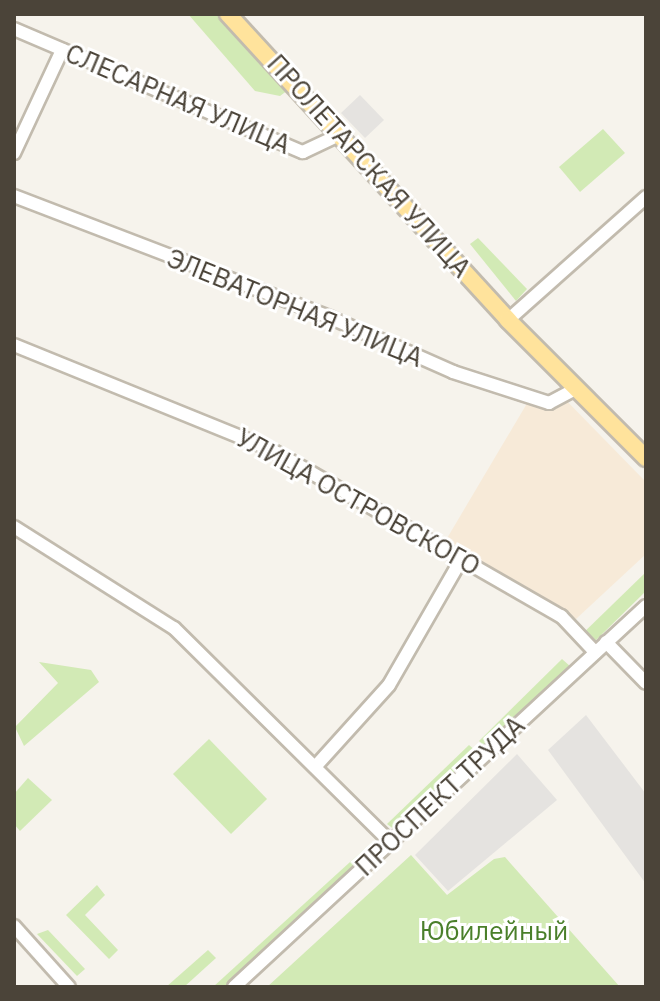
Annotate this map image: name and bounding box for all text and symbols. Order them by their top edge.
street label: СЛЕСАРНАЯ УЛИЦА [61,37,295,161]
street label: ПРОЛЕТАРСКАЯ УЛИЦА [261,48,477,284]
street label: ЭЛЕВАТОРНАЯ УЛИЦА [163,242,427,374]
street label: УЛИЦА ОСТРОВСКОГО [231,422,485,582]
street label: ПРОСПЕКТ ТРУДА [349,710,531,882]
park label: Юбилейный [420,915,568,947]

